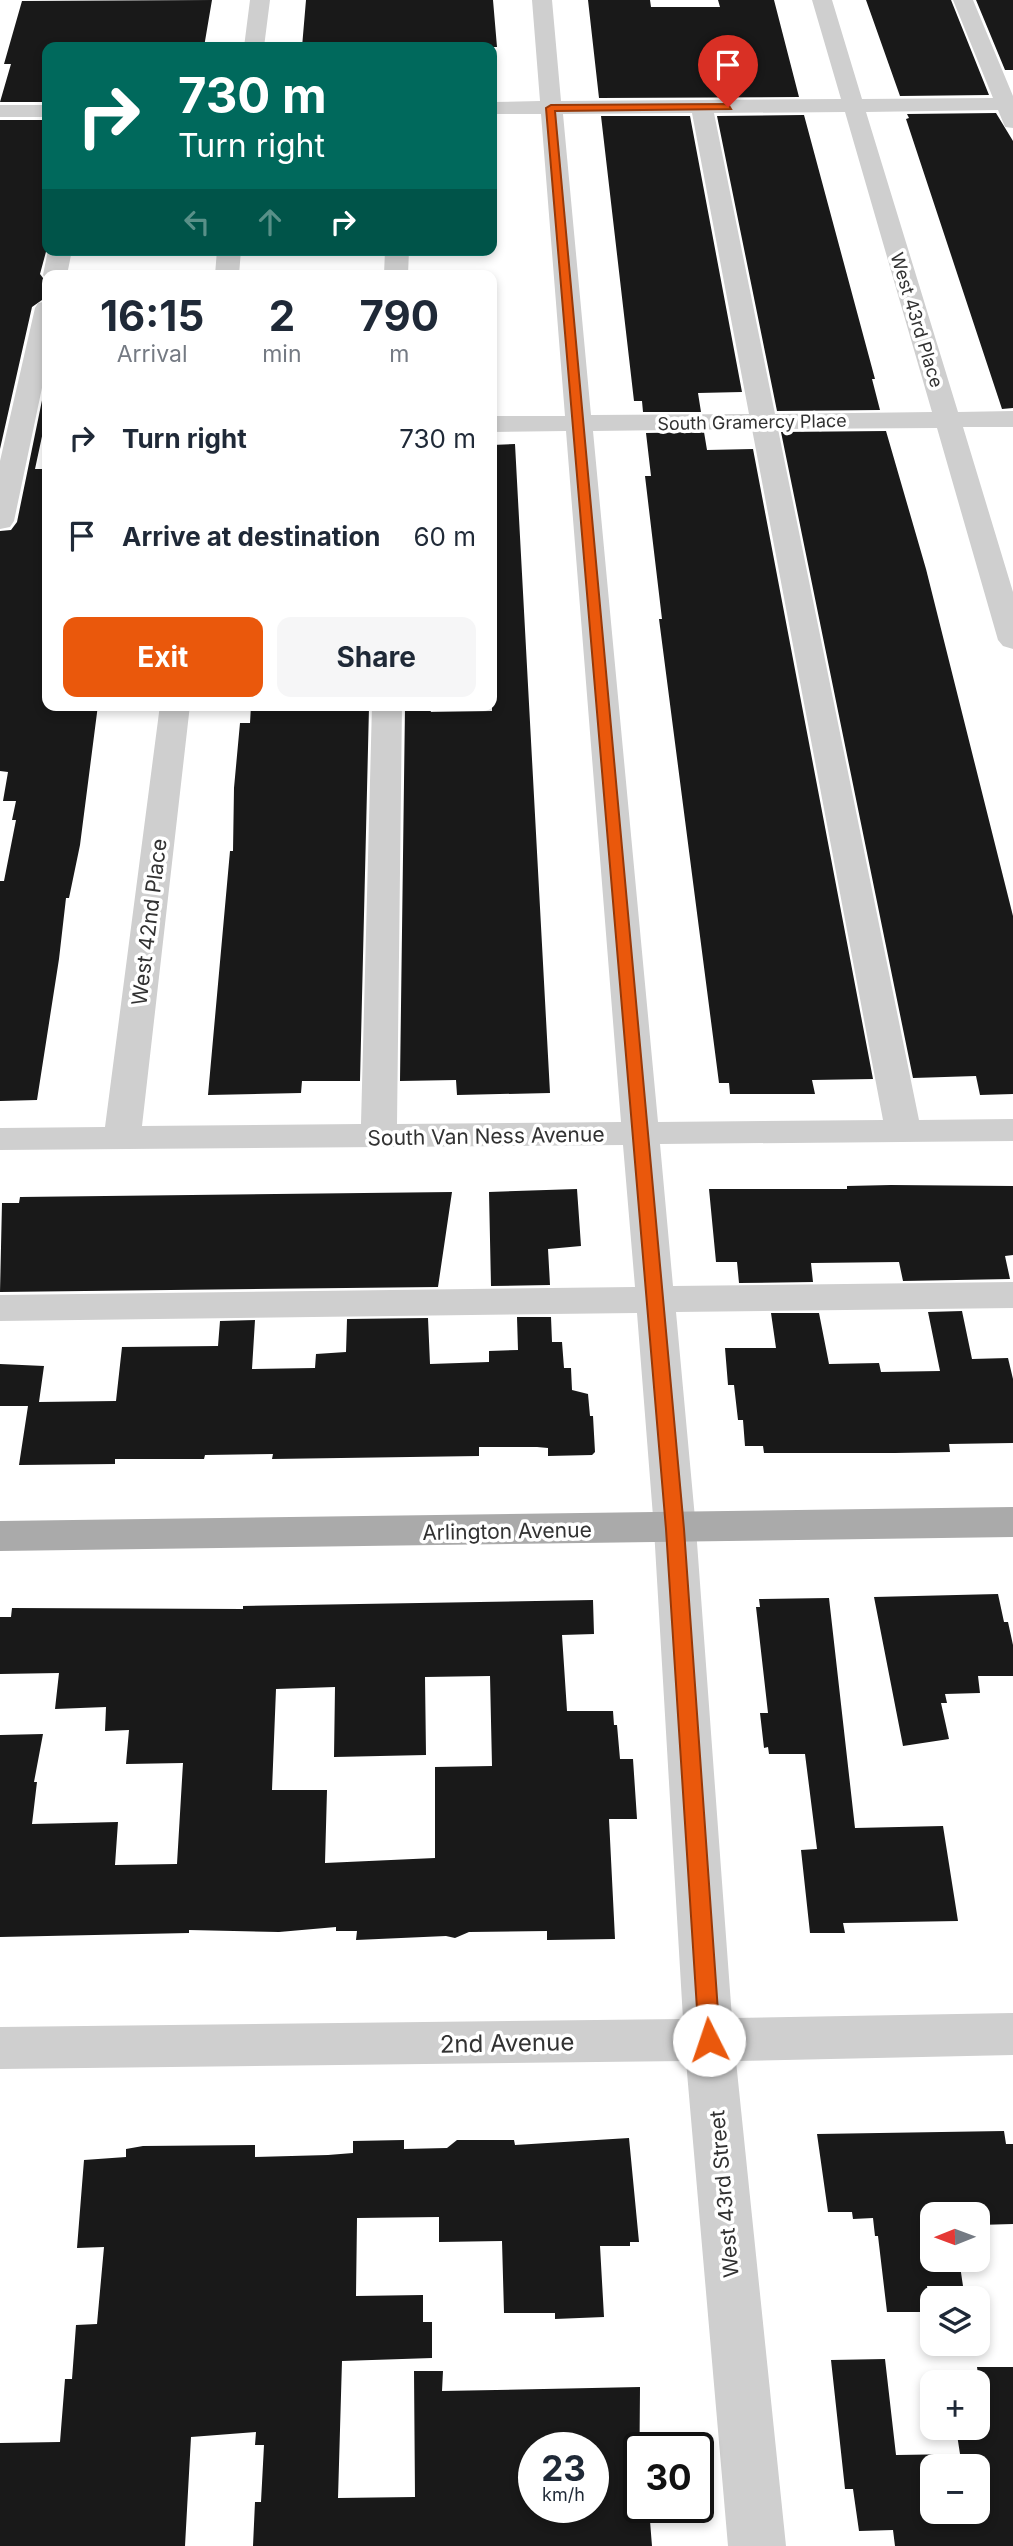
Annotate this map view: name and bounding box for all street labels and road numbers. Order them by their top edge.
street label: West 43rd Place [887,250,947,390]
street label: South Gramercy Place [657,410,847,434]
street label: West 42nd Place [126,837,172,1007]
street label: South Van Ness Avenue [367,1121,605,1151]
street label: Arlington Avenue [422,1517,592,1545]
street label: 2nd Avenue [439,2027,575,2059]
street label: West 43rd Street [704,2109,744,2279]

